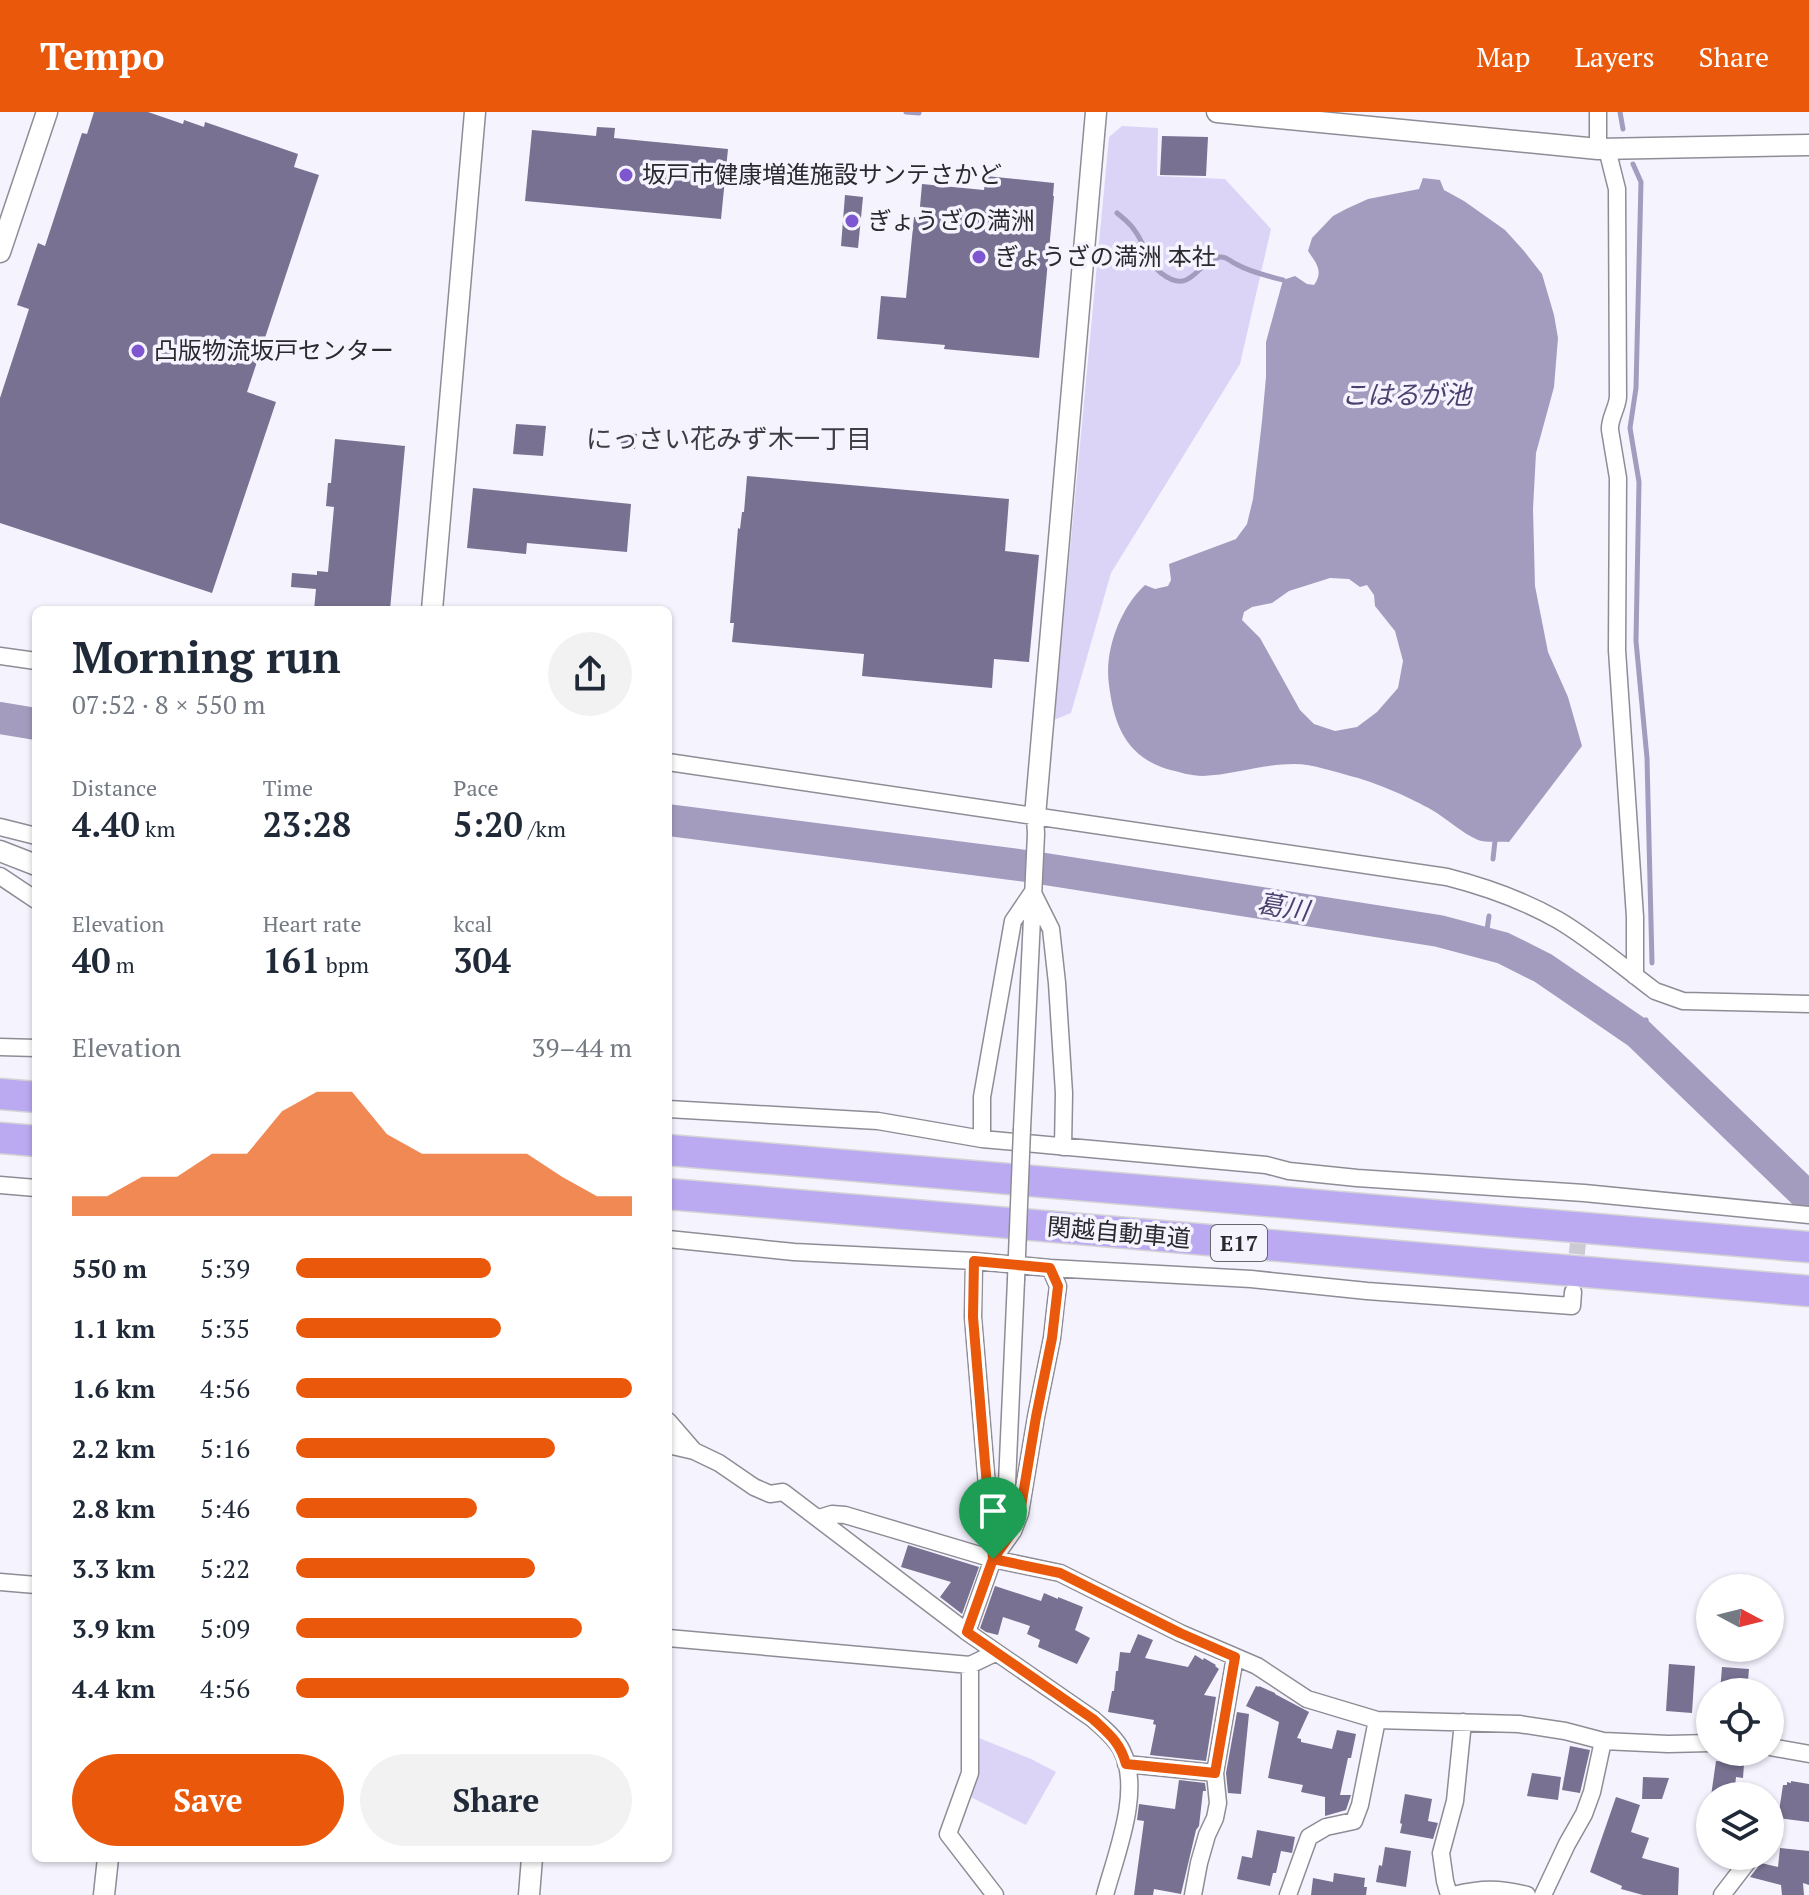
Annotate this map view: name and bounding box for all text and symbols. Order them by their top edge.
text: Tempo [40,31,165,81]
text: Map [1476,38,1530,75]
text: Layers [1574,38,1655,75]
text: Share [1699,38,1769,75]
place label: 坂戸市健康増進施設サンテさかど [642,158,1002,190]
marker: 坂戸市健康増進施設サンテさかど [617,166,635,184]
place label: ぎょうざの満洲 [868,204,1035,236]
marker: ぎょうざの満洲 [843,212,861,230]
place label: ぎょうざの満洲 本社 [995,240,1216,272]
marker: ぎょうざの満洲 本社 [970,248,988,266]
place label: 凸版物流坂戸センター [154,334,394,366]
marker: 凸版物流坂戸センター [129,342,147,360]
water label: こはるが池 [1341,377,1474,411]
district label: にっさい花みず木一丁目 [586,421,872,455]
text: Morning run [72,627,341,686]
button: share [548,632,632,716]
text: 07:52 · 8 × 550 m [72,687,266,721]
text: Distance [72,773,157,802]
text: Time [263,773,313,802]
text: Pace [453,773,498,802]
text: 4.40 [72,802,140,847]
text: 23:28 [263,802,351,847]
text: 5:20 [453,802,523,847]
text: km [140,814,175,843]
text: /km [523,814,566,843]
water label: 葛川 [1255,885,1314,927]
text: Elevation [72,909,164,938]
text: Heart rate [263,909,362,938]
text: kcal [453,909,492,938]
text: 40 [72,938,110,983]
text: 161 [263,938,320,983]
text: 304 [453,938,511,983]
text: m [110,950,135,979]
text: bpm [320,950,369,979]
text: Elevation [72,1030,181,1064]
text: 39–44 m [532,1030,632,1064]
street label: 関越自動車道 [1046,1210,1192,1254]
road number: E17 [1211,1225,1267,1261]
text: 550 m [72,1251,147,1285]
text: 5:39 [200,1251,250,1285]
text: 1.1 km [72,1311,155,1345]
text: 5:35 [200,1311,250,1345]
text: 1.6 km [72,1371,155,1405]
text: 4:56 [200,1371,250,1405]
text: 2.2 km [72,1431,155,1465]
text: 5:16 [200,1431,250,1465]
pin [959,1477,1027,1559]
icon: arrive [971,1489,1015,1533]
text: 2.8 km [72,1491,155,1525]
text: 5:46 [200,1491,250,1525]
text: 3.3 km [72,1551,155,1585]
text: 5:22 [200,1551,250,1585]
north arrow [1696,1574,1784,1662]
map controls [1696,1574,1784,1870]
text: 3.9 km [72,1611,155,1645]
text: 5:09 [200,1611,250,1645]
text: 4.4 km [72,1671,155,1705]
text: 4:56 [200,1671,250,1705]
button: locate [1696,1678,1784,1766]
button: Save [72,1754,344,1846]
button: Share [360,1754,632,1846]
button: layers [1696,1782,1784,1870]

